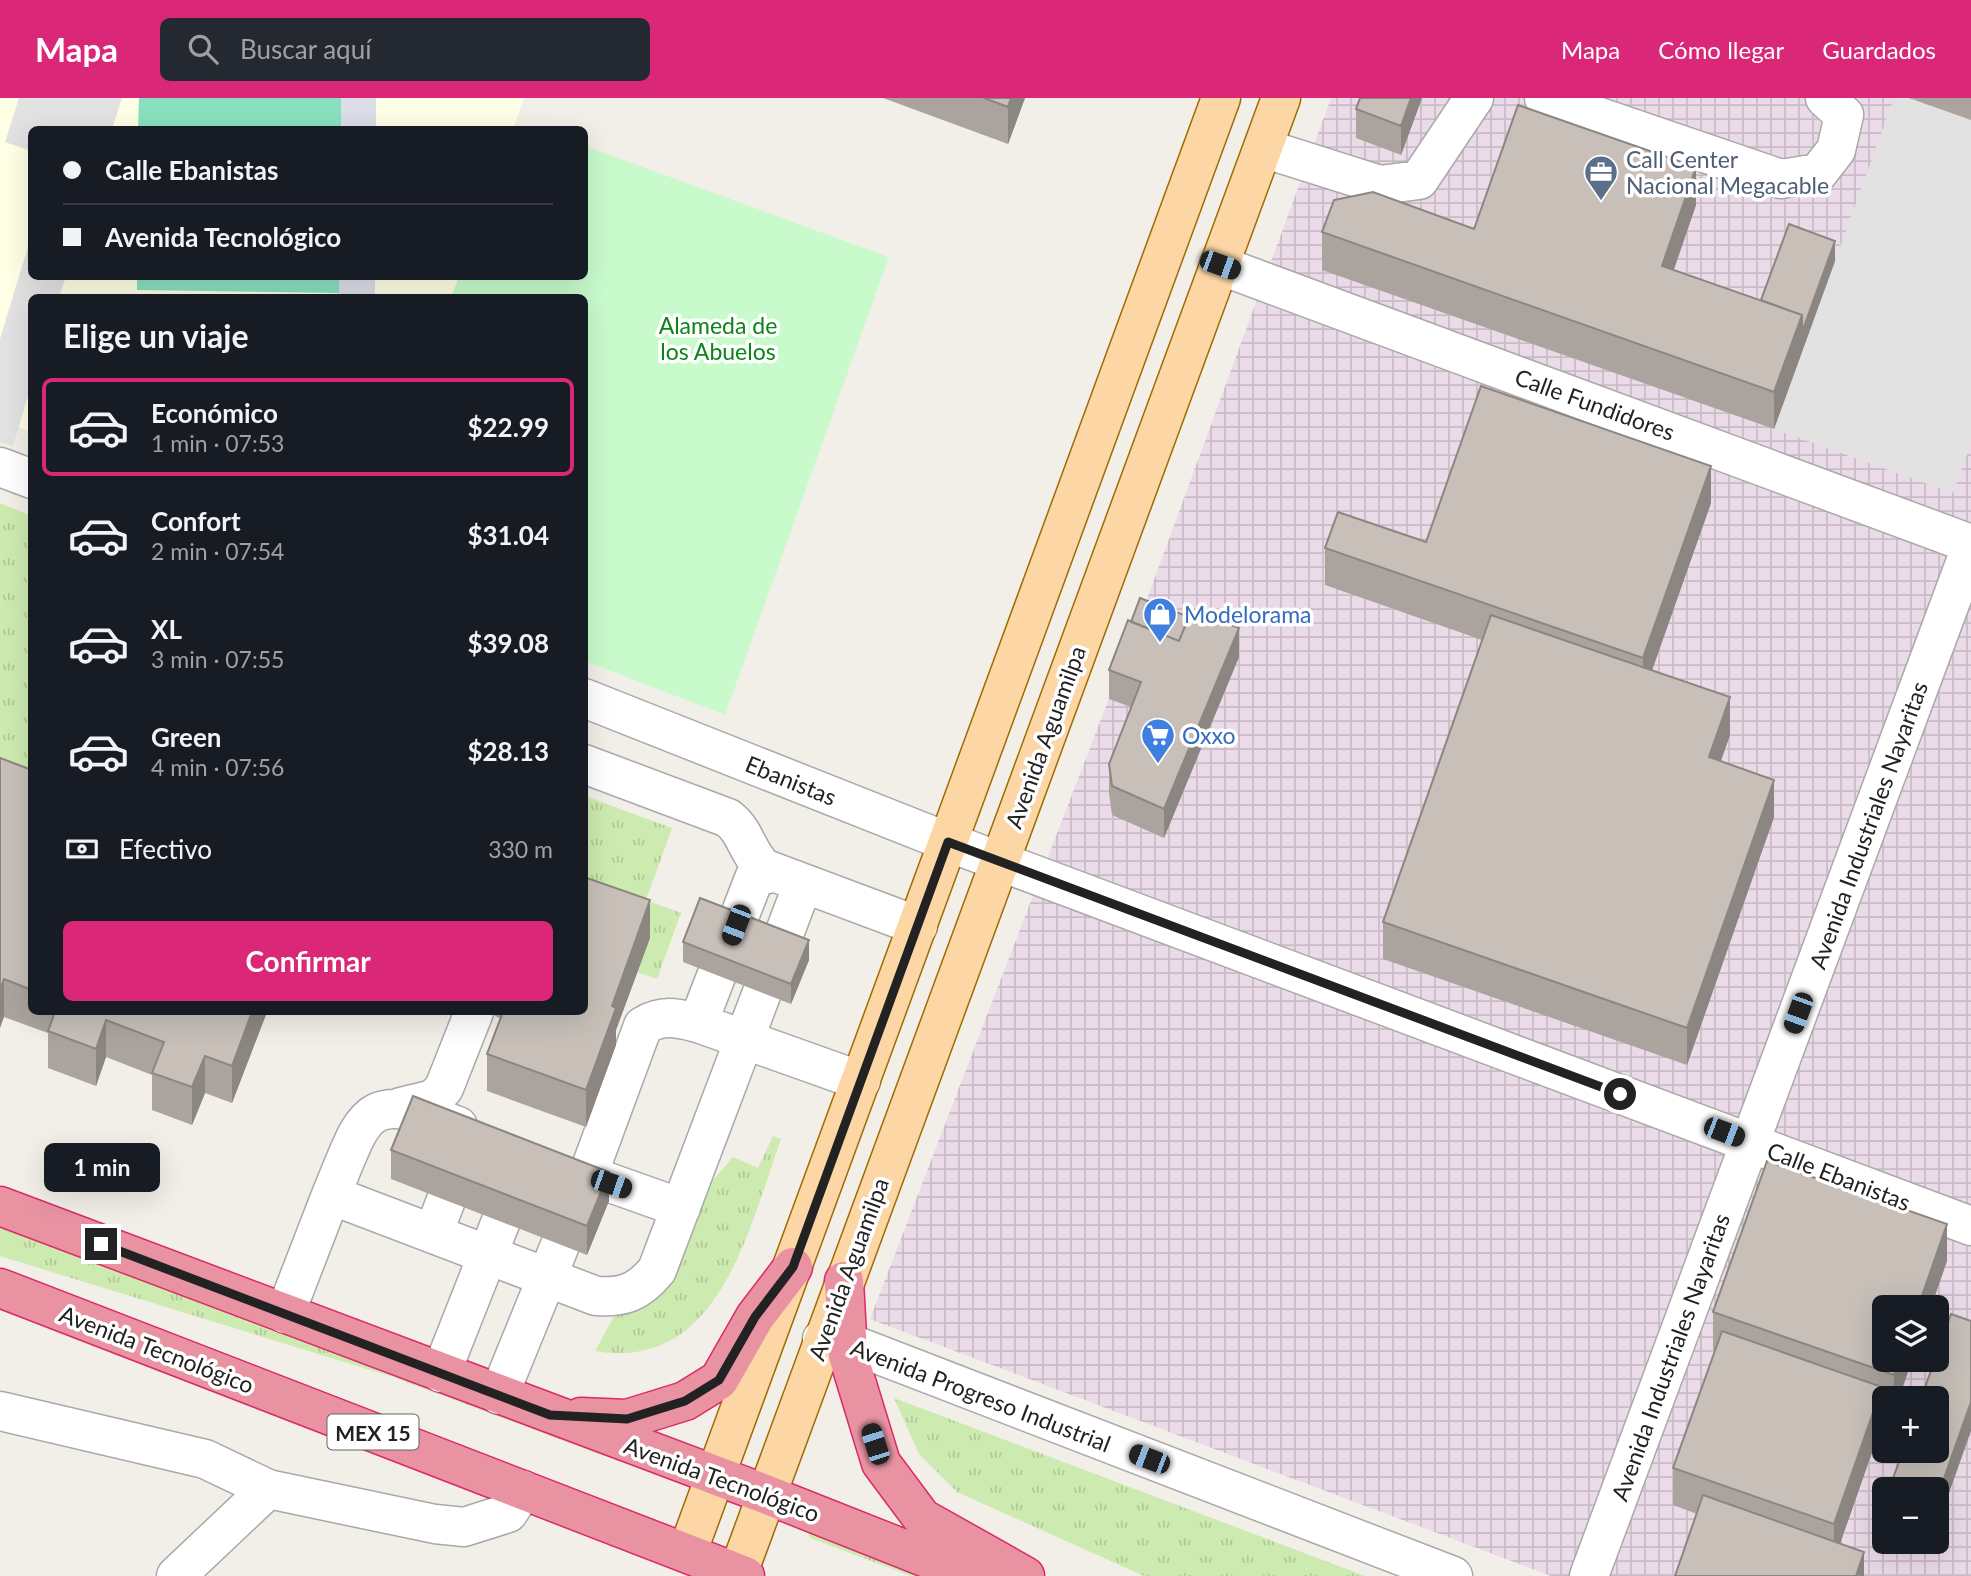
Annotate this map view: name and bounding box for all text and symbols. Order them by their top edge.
search box [160,18,650,81]
text: Mapa [35,29,118,69]
icon: search [184,30,222,68]
text: Buscar aquí [240,33,371,65]
text: Mapa [1561,35,1620,64]
text: Cómo llegar [1658,35,1784,64]
text: Guardados [1822,35,1936,64]
place label: Call Center Nacional Megacable [1626,145,1829,199]
office icon: Call Center Nacional Megacable [1582,153,1620,202]
text: Calle Ebanistas [105,154,278,186]
text: Avenida Tecnológico [105,221,341,253]
car [1197,248,1244,282]
park label: Alameda de los Abuelos [659,311,777,365]
text: Elige un viaje [63,316,248,355]
street label: Calle Fundidores [1511,362,1679,446]
icon: car [67,396,130,459]
text: Económico [151,397,278,429]
text: $22.99 [467,411,549,443]
text: 1 min · 07:53 [151,429,284,457]
icon: car [67,504,130,567]
text: Confort [151,505,241,537]
text: $31.04 [467,519,549,551]
text: 2 min · 07:54 [151,537,284,565]
shop icon: Modelorama [1141,595,1179,644]
place label: Modelorama [1184,600,1312,628]
icon: car [67,612,130,675]
text: XL [151,613,182,645]
text: $39.08 [467,627,549,659]
street label: Avenida Aguamilpa [999,642,1091,832]
text: 3 min · 07:55 [151,645,284,673]
street label: Avenida Industriales Nayaritas [1803,678,1933,972]
supermarket icon: Oxxo [1139,716,1177,765]
icon: car [67,720,130,783]
text: Green [151,721,221,753]
place label: Oxxo [1182,721,1236,749]
text: $28.13 [467,735,549,767]
street label: Ebanistas [742,749,841,811]
text: 4 min · 07:56 [151,753,284,781]
icon: cash [63,830,101,868]
text: Efectivo [119,833,212,865]
text: 330 m [488,835,553,863]
car [719,902,754,948]
button: Confirmar [63,921,553,1001]
car [1781,990,1816,1036]
route start [1604,1078,1636,1110]
car [1701,1115,1748,1149]
street label: Calle Ebanistas [1763,1136,1915,1216]
callout: 1 min [43,1142,159,1192]
text: 1 min [73,1153,131,1181]
car [588,1167,635,1201]
street label: Avenida Aguamilpa [802,1174,894,1364]
street label: Avenida Industriales Nayaritas [1605,1210,1735,1504]
route end [85,1228,117,1260]
map controls [1872,1295,1949,1554]
button: layers [1872,1295,1949,1372]
street label: Avenida Tecnológico [56,1299,258,1399]
street label: Avenida Progreso Industrial [847,1332,1115,1458]
button: + [1872,1386,1949,1463]
road number: MEX 15 [328,1414,418,1450]
car [859,1421,892,1467]
street label: Avenida Tecnológico [621,1431,823,1527]
car [1126,1442,1173,1476]
button: − [1872,1477,1949,1554]

